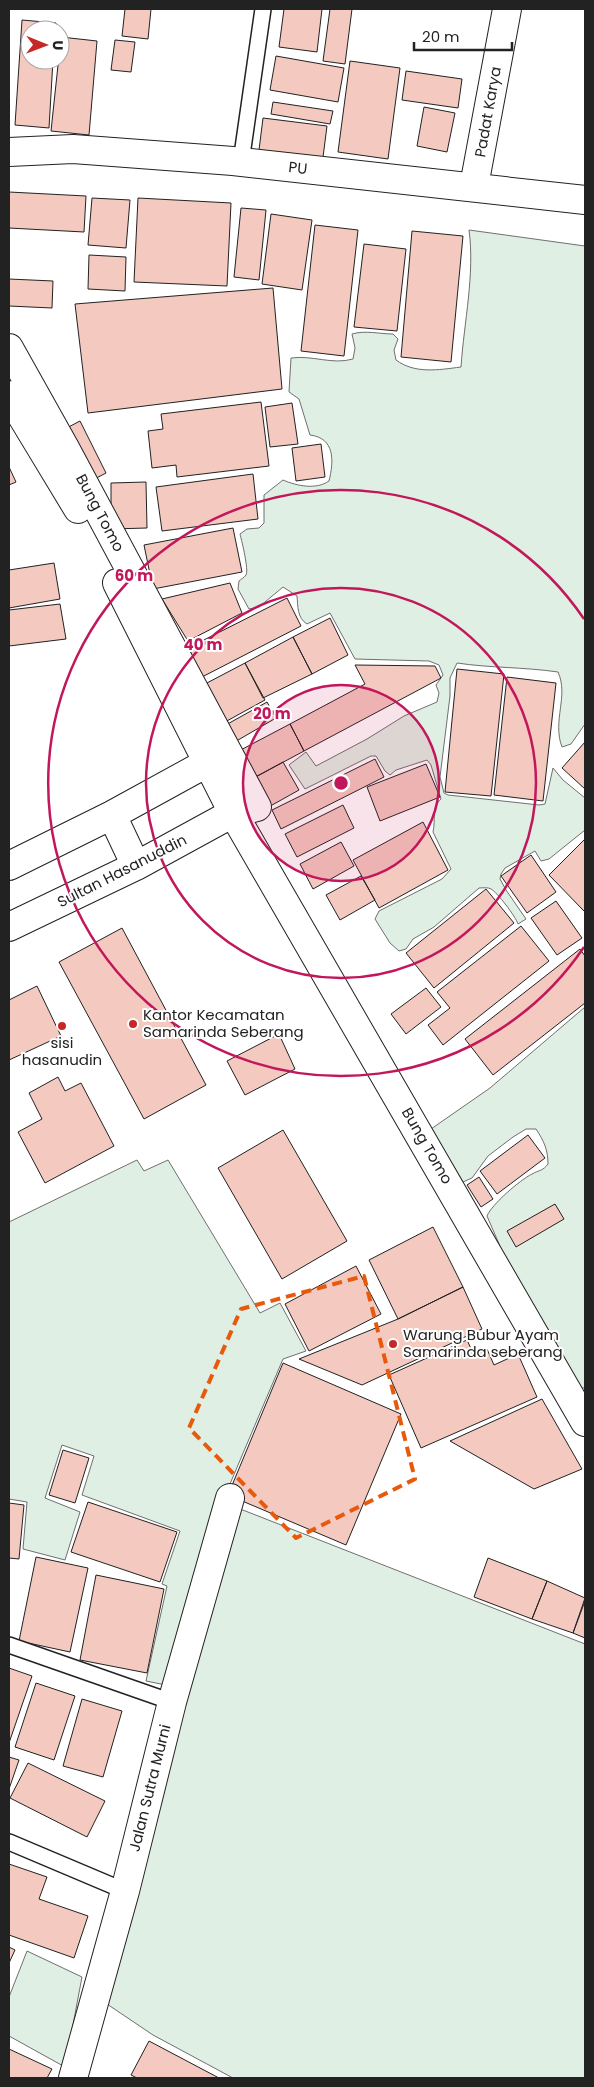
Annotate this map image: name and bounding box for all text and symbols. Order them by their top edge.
north arrow [20,20,70,70]
scale bar [414,20,512,52]
text: 20 m [422,26,460,47]
text: U [48,40,68,50]
street label: Padat Karya [469,65,506,159]
street label: PU [288,156,309,179]
street label: Bung Tomo [71,470,130,555]
text: 60 m [115,565,153,586]
text: 40 m [183,634,223,655]
text: 20 m [253,703,291,724]
centre of rings [332,774,350,792]
street label: Sultan Hasanuddin [53,829,190,912]
place label: Kantor Kecamatan Samarinda Seberang [143,1004,304,1042]
marker: Kantor Kecamatan Samarinda Seberang [127,1018,139,1030]
marker: sisi hasanudin [56,1020,68,1032]
place label: sisi hasanudin [22,1032,102,1070]
street label: Bung Tomo [397,1104,458,1188]
place label: Warung Bubur Ayam Samarinda seberang [403,1324,563,1362]
marker: Warung Bubur Ayam Samarinda seberang [387,1338,399,1350]
street label: Jalan Sutra Murni [124,1722,175,1854]

